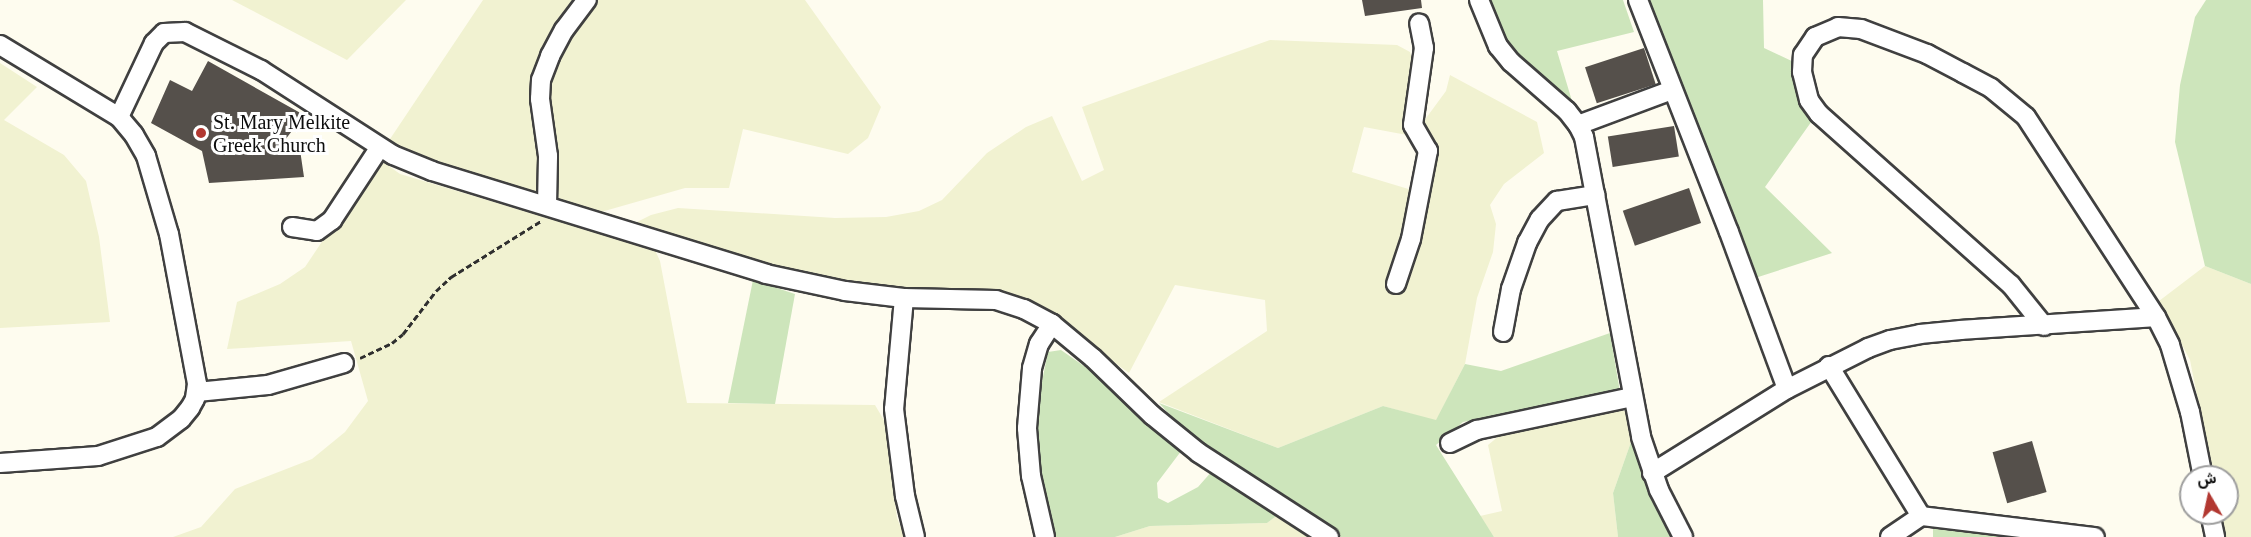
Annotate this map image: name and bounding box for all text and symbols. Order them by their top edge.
place label: St. Mary Melkite Greek Church [213,110,350,157]
marker: St. Mary Melkite Greek Church [194,126,208,140]
north arrow [2179,465,2239,525]
text: ش [2196,469,2217,489]

